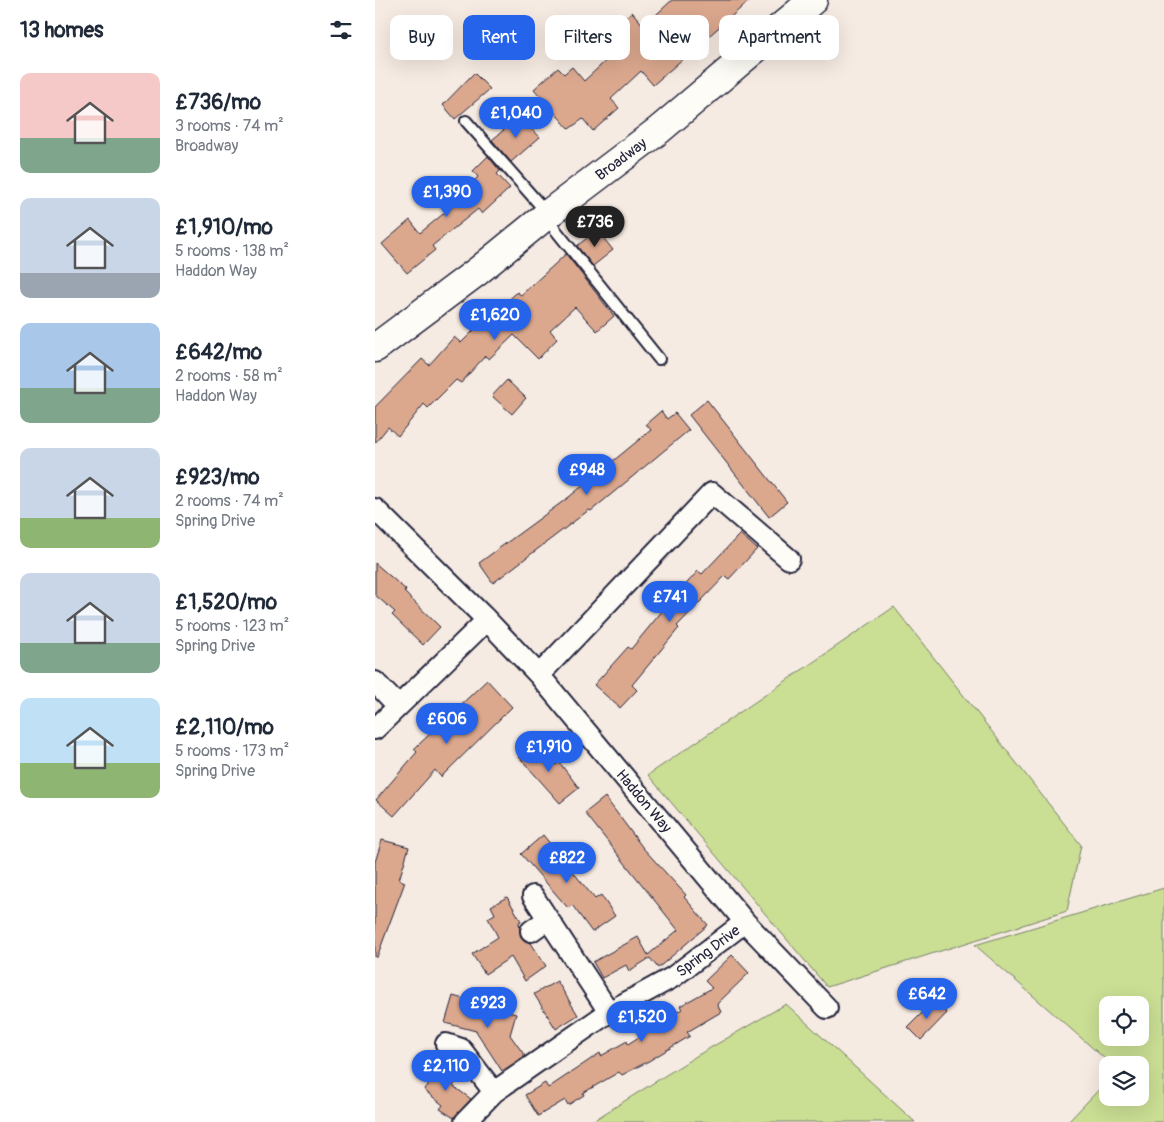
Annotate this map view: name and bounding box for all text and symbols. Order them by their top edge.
chip: Buy [390,15,453,60]
chip: Rent [463,15,535,60]
chip: Filters [545,15,630,60]
chip: New [640,15,709,60]
chip: Apartment [719,15,839,60]
icon: filters [327,16,355,44]
text: 13 homes [20,17,103,44]
text: £736/mo [175,89,261,116]
icon: home [60,93,120,153]
pin: £1,040 [475,96,557,139]
text: £1,040 [490,103,542,123]
text: 3 rooms · 74 m² [175,116,284,136]
street label: Broadway [592,134,651,185]
text: Broadway [175,136,238,156]
pin: £1,390 [406,176,488,218]
text: £1,390 [423,182,471,202]
pin: £736 [565,206,625,248]
text: £736 [577,212,614,232]
text: £1,910/mo [175,214,273,241]
icon: home [60,218,120,278]
text: 5 rooms · 138 m² [175,241,289,261]
text: Haddon Way [175,261,257,281]
pin: £1,620 [454,298,536,341]
text: £1,620 [470,305,520,325]
text: £642/mo [175,339,262,366]
icon: home [60,343,120,403]
text: 2 rooms · 58 m² [175,366,283,386]
text: Haddon Way [175,386,257,406]
pin: £948 [557,454,617,496]
text: £948 [569,460,605,480]
text: £923/mo [175,464,260,491]
icon: home [60,468,120,528]
text: 2 rooms · 74 m² [175,491,284,511]
text: Spring Drive [175,511,255,531]
pin: £741 [640,580,700,623]
text: £741 [653,587,687,607]
text: £1,520/mo [175,589,277,616]
icon: home [60,593,120,653]
text: 5 rooms · 123 m² [175,616,289,636]
text: Spring Drive [175,636,255,656]
pin: £606 [417,702,477,745]
text: £606 [427,709,467,729]
text: £2,110/mo [175,714,274,741]
icon: home [60,718,120,778]
pin: £1,910 [508,730,590,773]
text: £1,910 [526,737,572,757]
text: 5 rooms · 173 m² [175,741,289,761]
text: Spring Drive [175,761,255,781]
street label: Haddon Way [612,766,676,837]
pin: £822 [537,842,597,884]
text: £822 [549,848,585,868]
street label: Spring Drive [673,921,744,982]
pin: £642 [897,978,957,1020]
text: £642 [908,984,946,1004]
pin: £923 [458,986,518,1029]
text: £923 [470,993,506,1013]
map controls [1099,996,1149,1106]
button: locate [1099,996,1149,1046]
pin: £1,520 [601,1000,683,1043]
text: £1,520 [617,1007,667,1027]
pin: £2,110 [405,1050,487,1092]
text: £2,110 [423,1056,469,1076]
button: layers [1099,1056,1149,1106]

